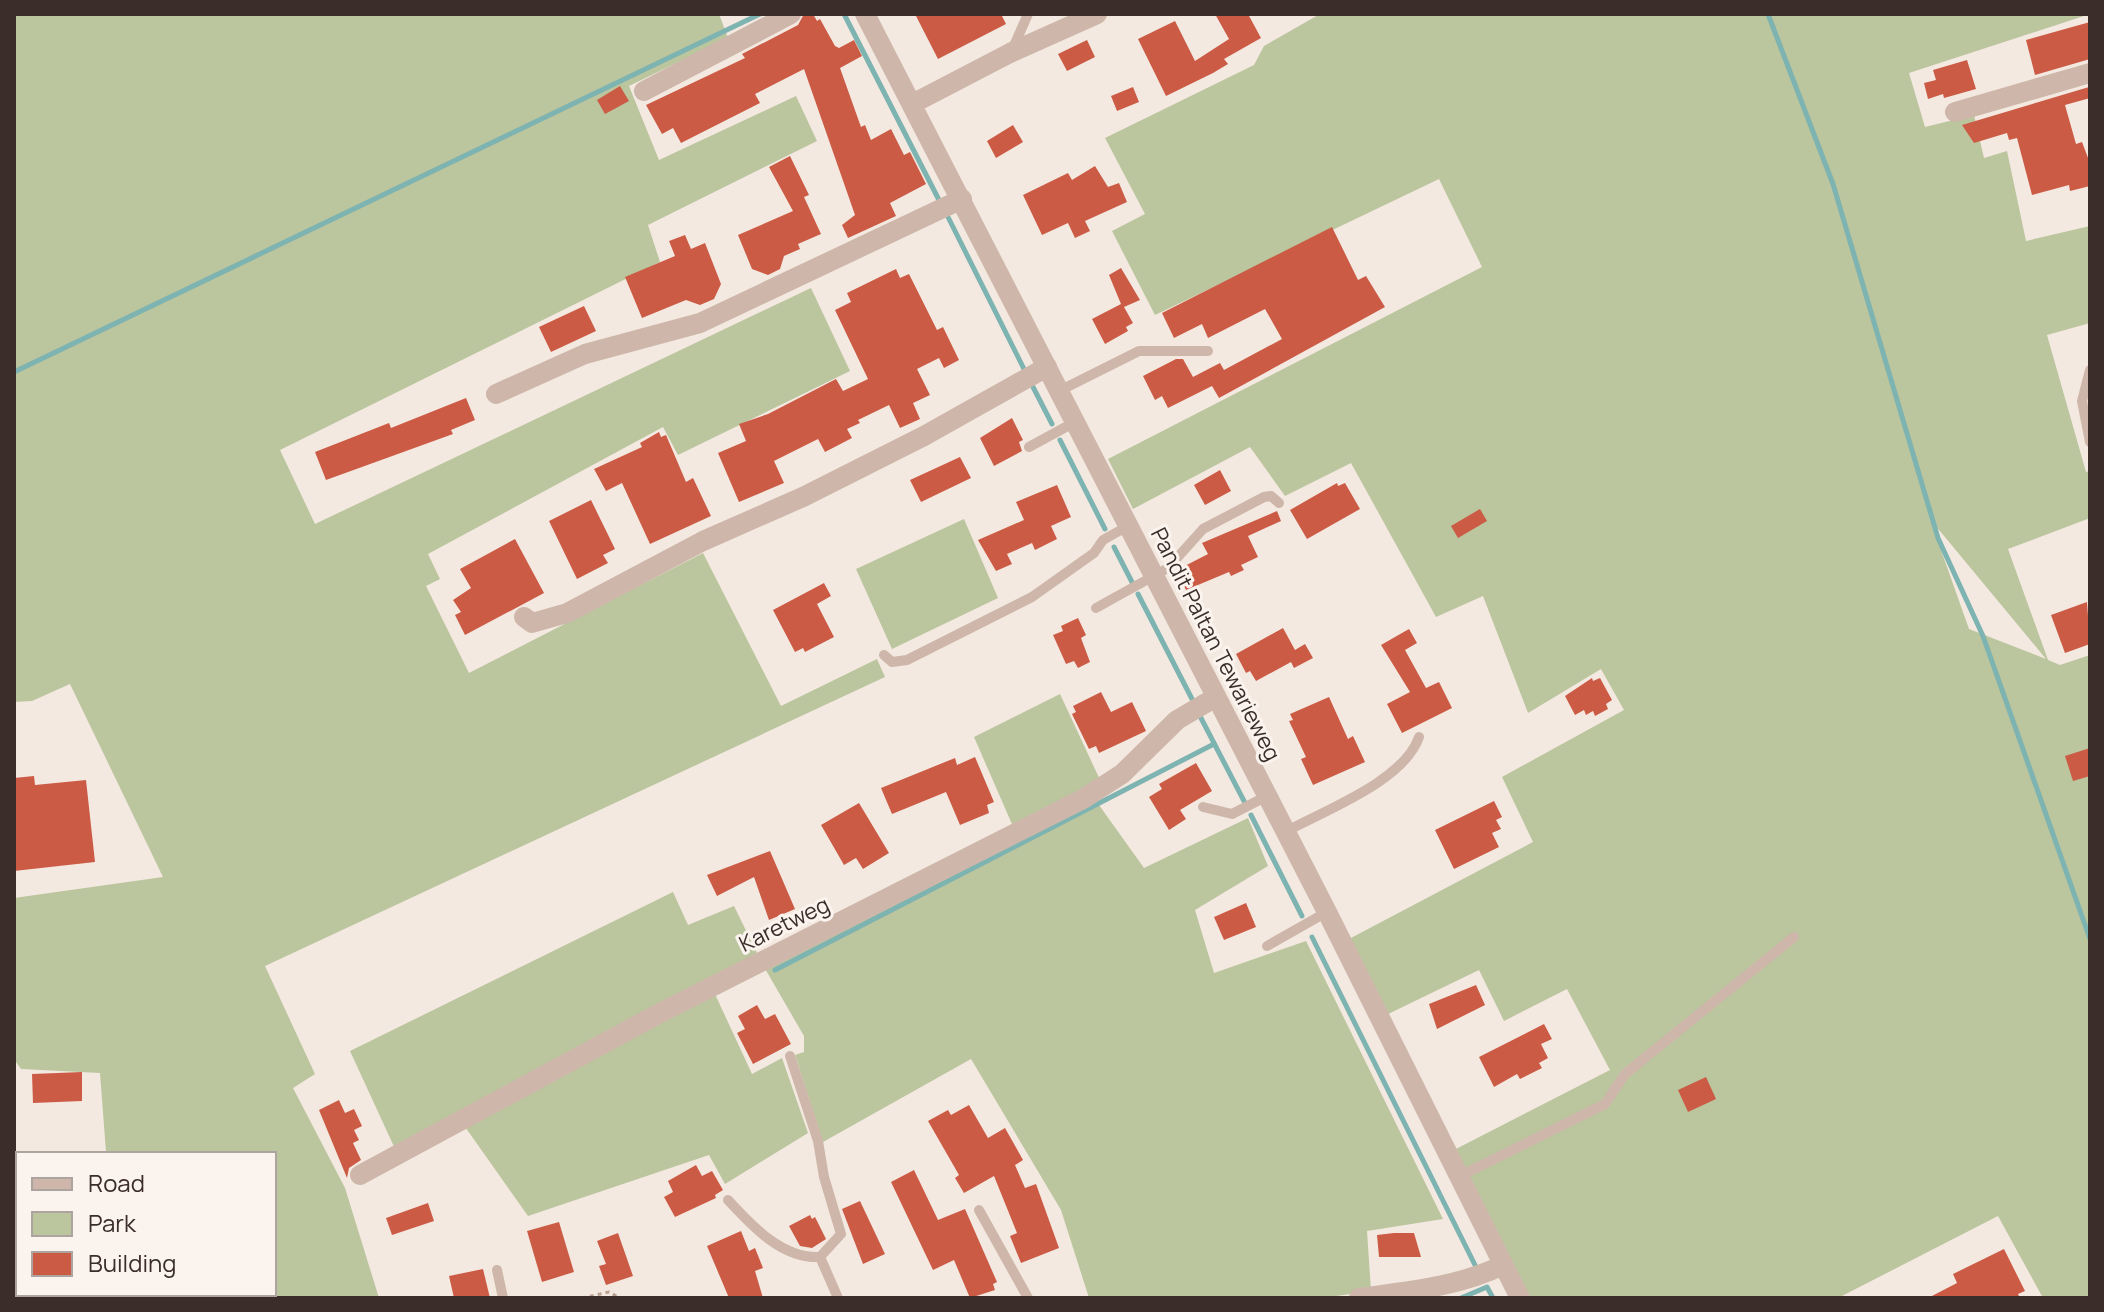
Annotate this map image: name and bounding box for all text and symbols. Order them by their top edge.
street label: Pandit Paltan Tewarieweg [1144,522,1288,766]
street label: Karetweg [734,889,834,959]
legend [16,1152,276,1296]
text: Road [88,1166,145,1199]
text: Park [88,1206,137,1239]
text: Building [88,1246,176,1279]

